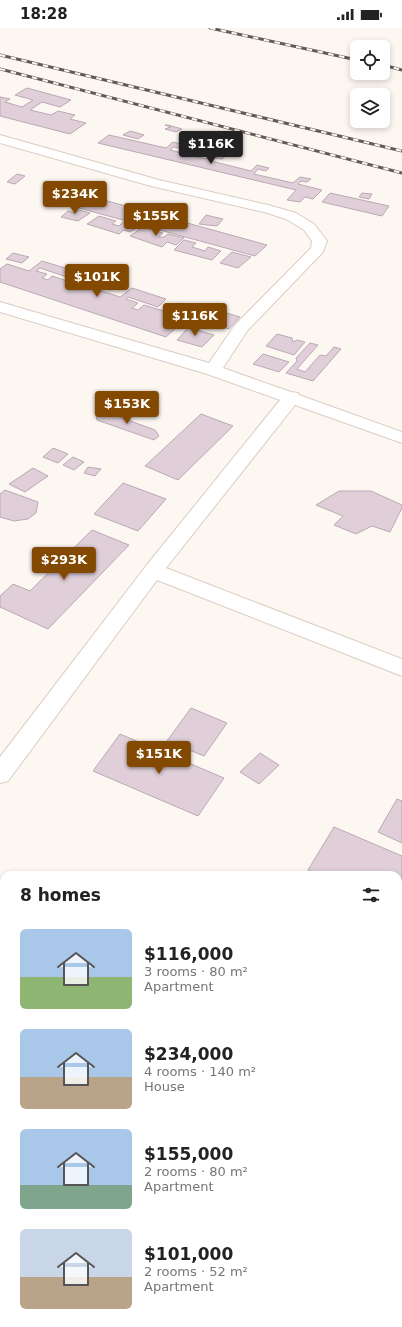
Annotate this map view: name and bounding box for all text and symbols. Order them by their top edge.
text: 18:28 [20,5,68,23]
map controls [350,40,390,128]
button: locate [350,40,390,80]
button: layers [350,88,390,128]
pin: $116K [183,131,239,165]
text: $116K [188,136,234,151]
pin: $234K [47,181,103,215]
text: $234K [52,186,98,201]
pin: $155K [128,203,184,237]
text: $155K [133,208,179,223]
pin: $101K [69,264,125,298]
text: $101K [74,269,120,284]
pin: $116K [167,303,223,337]
text: $116K [172,308,218,323]
pin: $153K [99,391,155,425]
text: $153K [104,396,150,411]
pin: $293K [36,547,92,581]
text: $293K [41,552,87,567]
pin: $151K [131,741,187,775]
text: $151K [136,746,182,761]
icon: filters [360,884,382,906]
text: 8 homes [20,885,101,905]
text: $116,000 [144,944,233,964]
icon: home [52,945,100,993]
text: 3 rooms · 80 m² [144,964,248,979]
text: Apartment [144,979,214,994]
text: $234,000 [144,1044,233,1064]
icon: home [52,1045,100,1093]
text: 4 rooms · 140 m² [144,1064,256,1079]
text: House [144,1079,185,1094]
text: $155,000 [144,1144,233,1164]
icon: home [52,1145,100,1193]
text: 2 rooms · 80 m² [144,1164,248,1179]
text: Apartment [144,1179,214,1194]
text: $101,000 [144,1244,233,1264]
icon: home [52,1245,100,1293]
text: 2 rooms · 52 m² [144,1264,248,1279]
text: Apartment [144,1279,214,1294]

